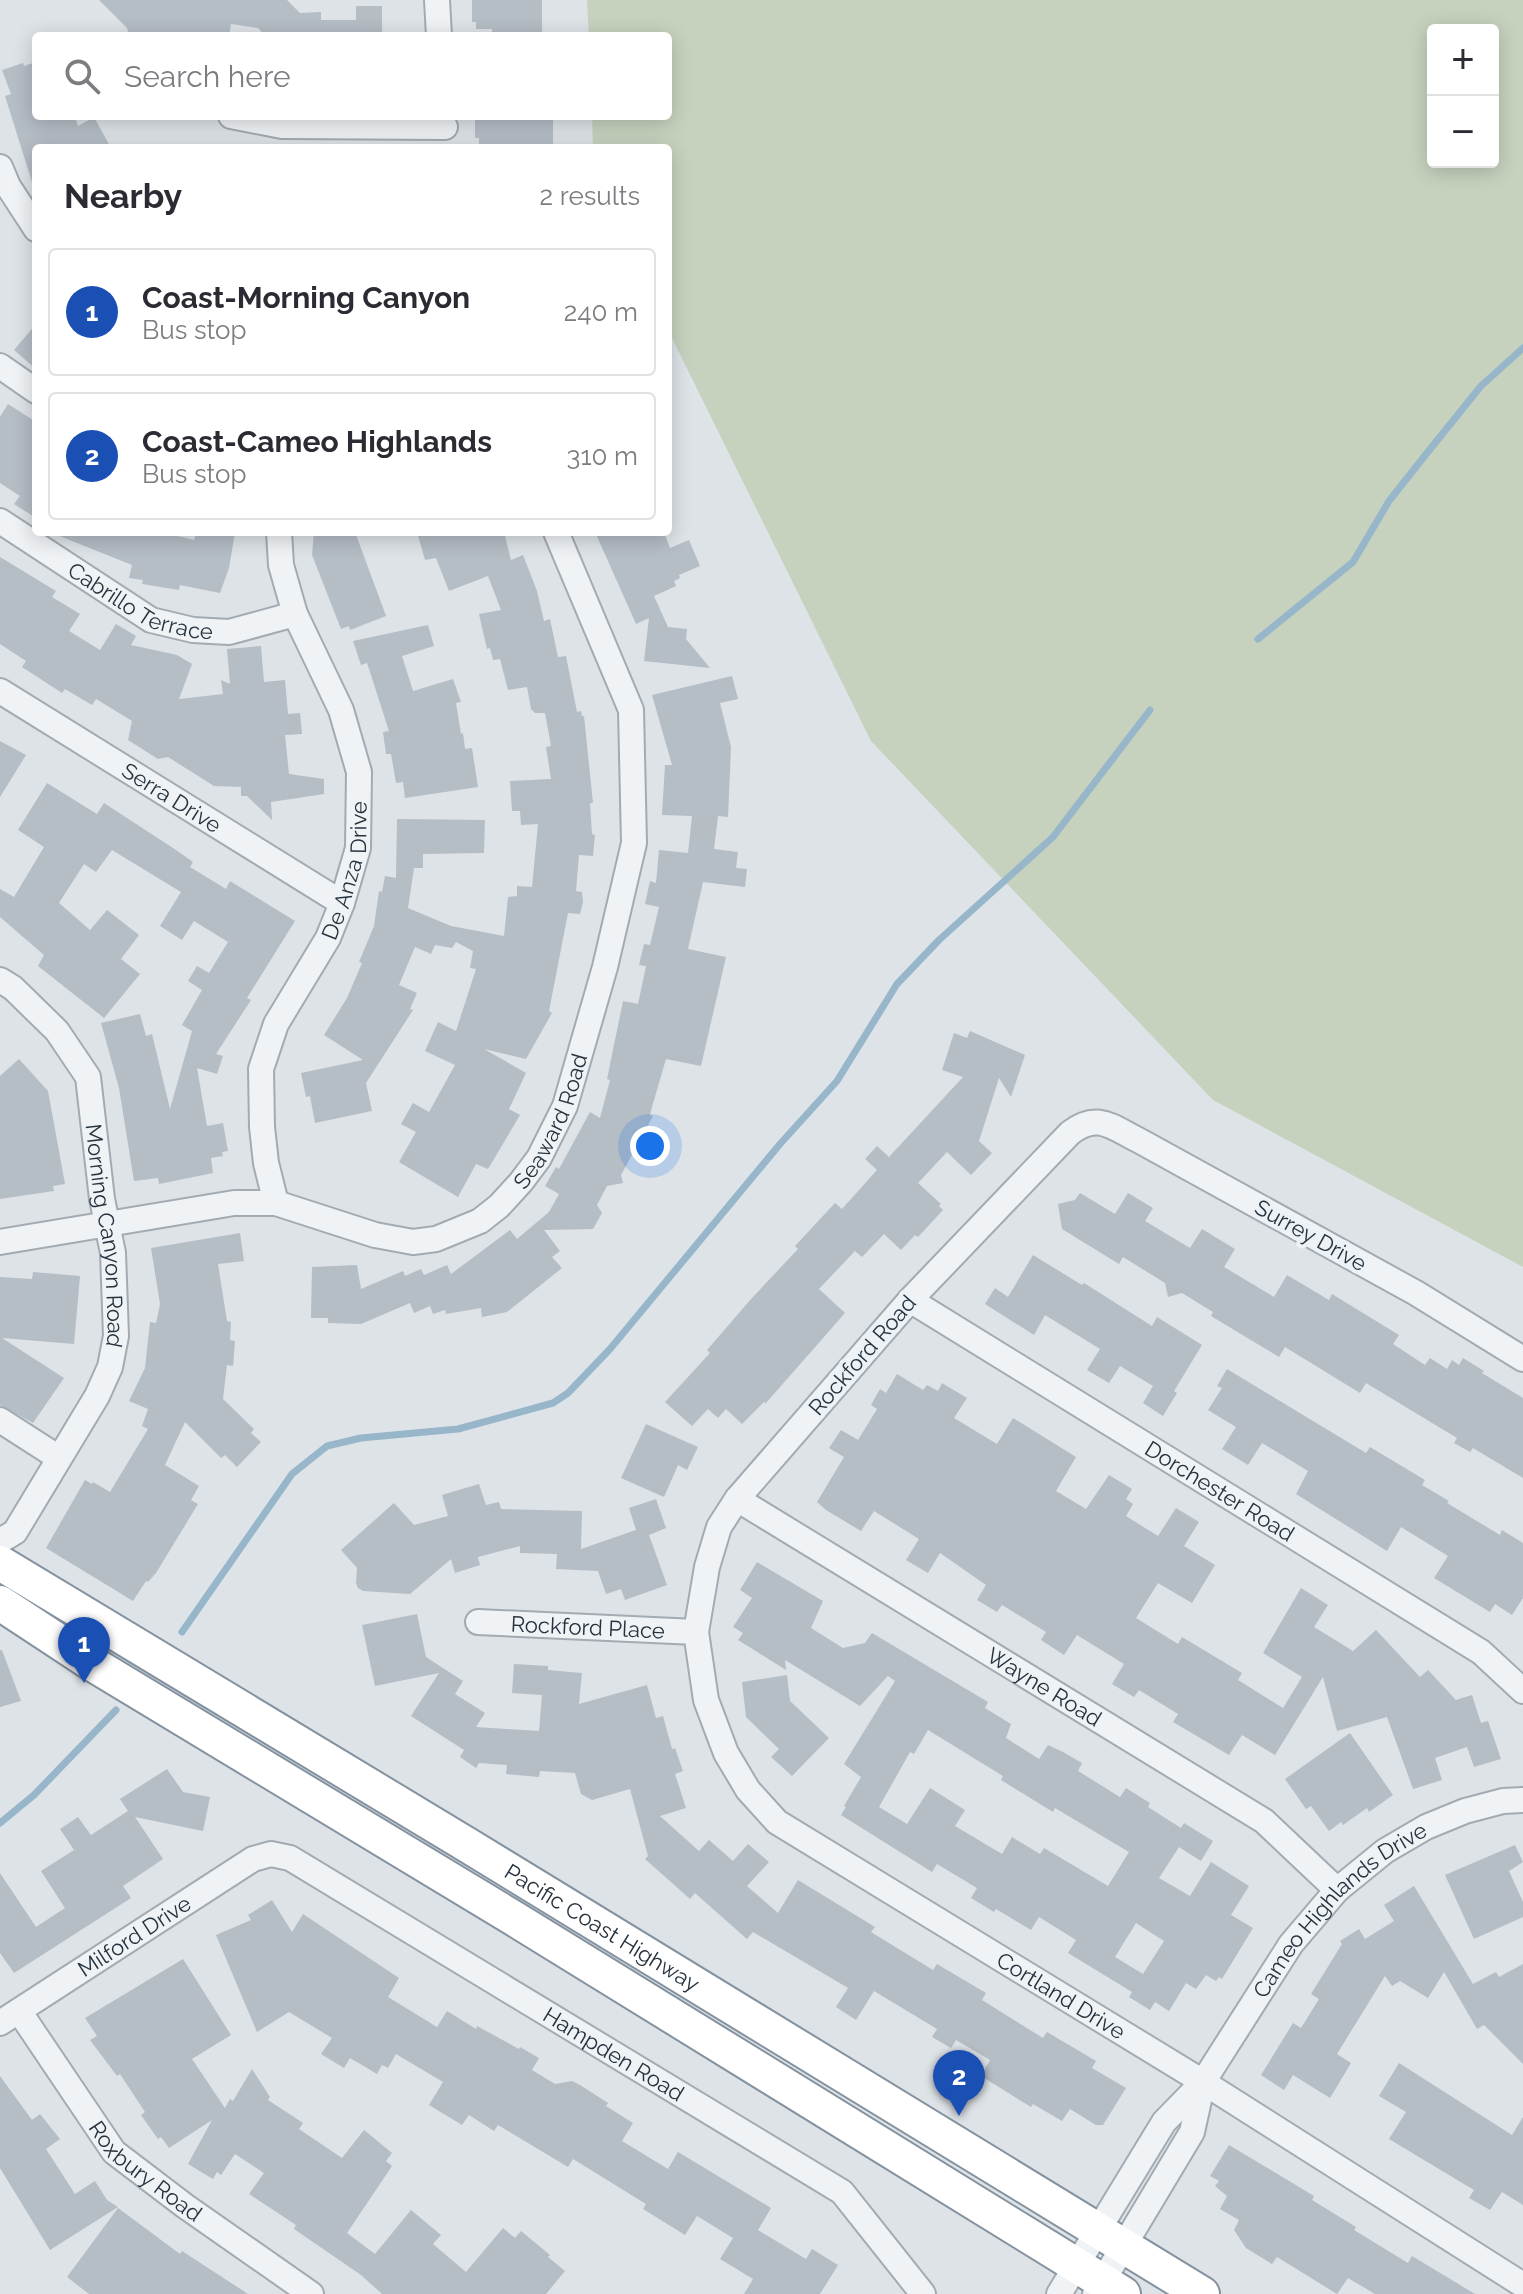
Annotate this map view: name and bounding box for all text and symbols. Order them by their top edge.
map controls [1427,24,1499,168]
button: + [1427,24,1499,96]
search box [32,32,672,120]
icon: search [60,54,104,98]
text: Search here [124,59,291,94]
button: − [1427,96,1499,168]
text: Nearby [64,176,182,216]
text: 2 results [540,181,640,211]
text: Coast-Morning Canyon [142,280,470,315]
text: 1 [86,297,98,327]
text: 240 m [564,297,638,327]
text: Bus stop [142,315,247,345]
text: Coast-Cameo Highlands [142,424,492,459]
text: 2 [85,441,99,471]
text: 310 m [567,441,638,471]
text: Bus stop [142,459,247,489]
street label: Cabrillo Terrace [63,556,214,644]
street label: Serra Drive [117,757,226,838]
street label: De Anza Drive [316,801,372,943]
street label: Seaward Road [508,1051,592,1194]
street label: Morning Canyon Road [80,1122,129,1350]
your location [630,1126,670,1166]
street label: Surrey Drive [1251,1194,1371,1276]
street label: Rockford Road [803,1290,921,1420]
street label: Dorchester Road [1140,1435,1299,1547]
street label: Rockford Place [510,1611,666,1644]
pin: 1 [58,1617,110,1683]
street label: Wayne Road [982,1642,1106,1732]
street label: Cameo Highlands Drive [1247,1816,1431,2002]
street label: Pacific Coast Highway [500,1858,704,1997]
street label: Milford Drive [73,1890,196,1982]
street label: Cortland Drive [992,1946,1130,2045]
street label: Hampden Road [539,2001,689,2106]
pin: 2 [933,2050,985,2116]
street label: Roxbury Road [84,2116,207,2227]

